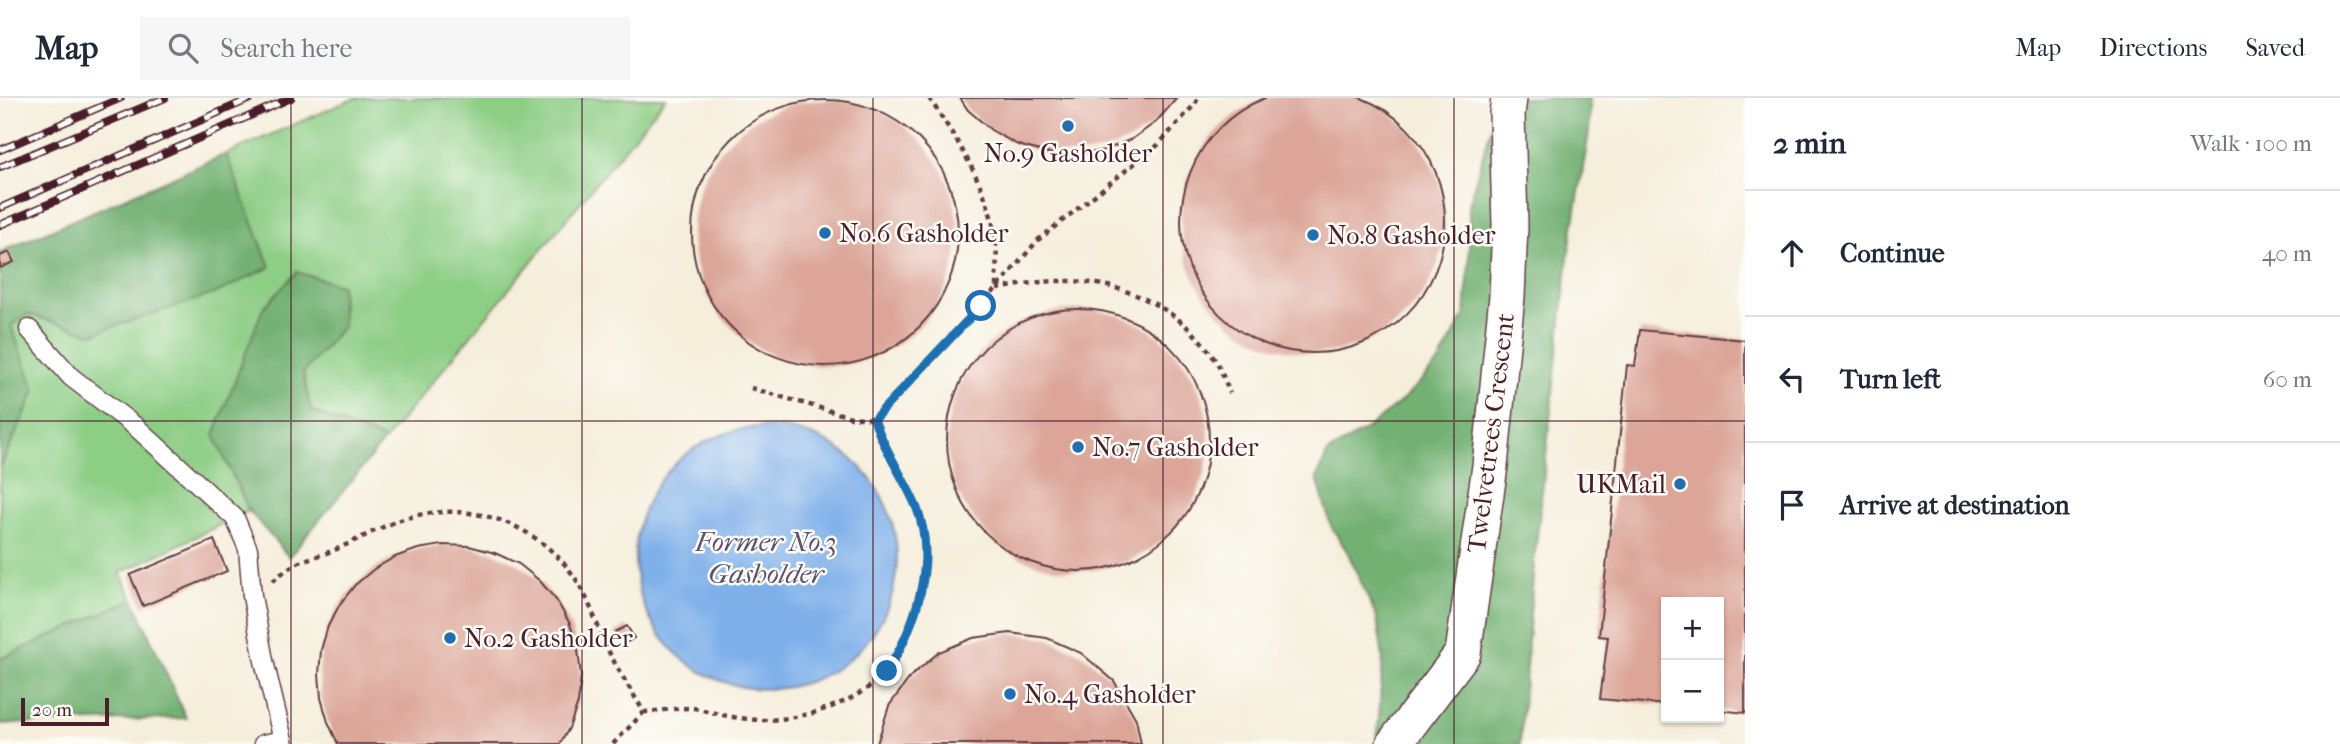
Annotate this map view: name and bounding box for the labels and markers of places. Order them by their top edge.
marker: No.9 Gasholder [1060,118,1076,134]
place label: No.9 Gasholder [984,138,1152,169]
place label: No.6 Gasholder [839,218,1009,249]
place label: No.8 Gasholder [1327,220,1496,251]
marker: No.6 Gasholder [817,225,833,241]
marker: No.8 Gasholder [1305,227,1321,243]
place label: No.7 Gasholder [1092,432,1259,463]
marker: No.7 Gasholder [1070,439,1086,455]
place label: UKMail [1576,469,1666,500]
marker: UKMail [1672,476,1688,492]
place label: No.2 Gasholder [464,623,633,654]
marker: No.2 Gasholder [442,630,458,646]
place label: No.4 Gasholder [1024,679,1196,710]
marker: No.4 Gasholder [1002,686,1018,702]

